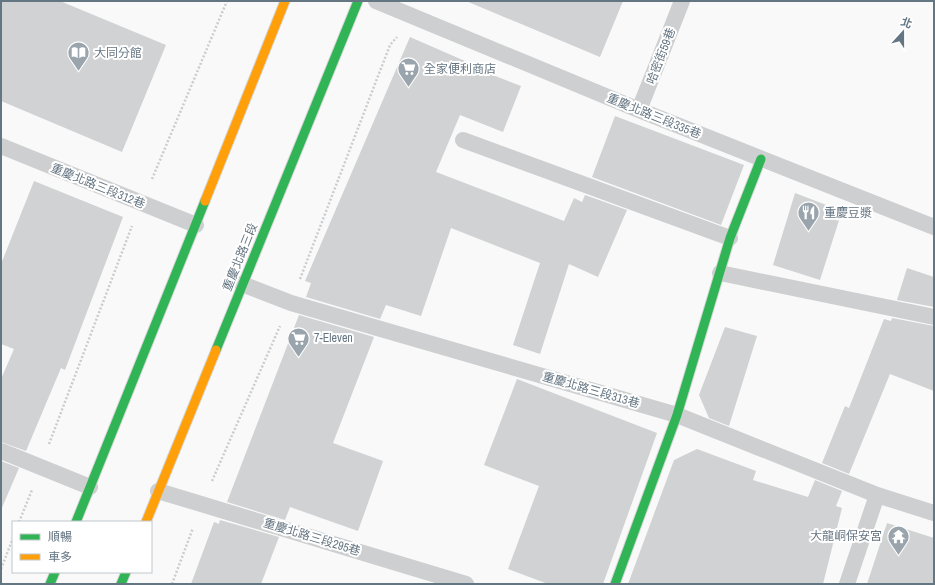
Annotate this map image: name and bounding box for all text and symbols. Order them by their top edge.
north arrow [883,12,923,52]
text: 北 [899,14,914,31]
street label: 哈密街59巷 [643,26,679,86]
library icon: 大同分館 [65,40,91,73]
place label: 大同分館 [94,45,142,61]
supermarket icon: 全家便利商店 [395,56,421,89]
place label: 全家便利商店 [424,61,496,77]
street label: 重慶北路三段335巷 [604,90,704,142]
street label: 重慶北路三段312巷 [48,160,148,212]
restaurant icon: 重慶豆漿 [796,200,822,233]
place label: 重慶豆漿 [824,205,872,221]
street label: 重慶北路三段 [219,221,261,293]
supermarket icon: 7-Eleven [286,325,312,358]
place label: 7-Eleven [314,330,353,346]
street label: 重慶北路三段313巷 [541,368,641,412]
street label: 重慶北路三段295巷 [262,515,362,559]
legend [12,521,152,573]
temple icon: 大龍峒保安宮 [885,523,911,556]
place label: 大龍峒保安宮 [810,528,882,544]
text: 順暢 [48,529,72,545]
text: 車多 [48,549,72,565]

